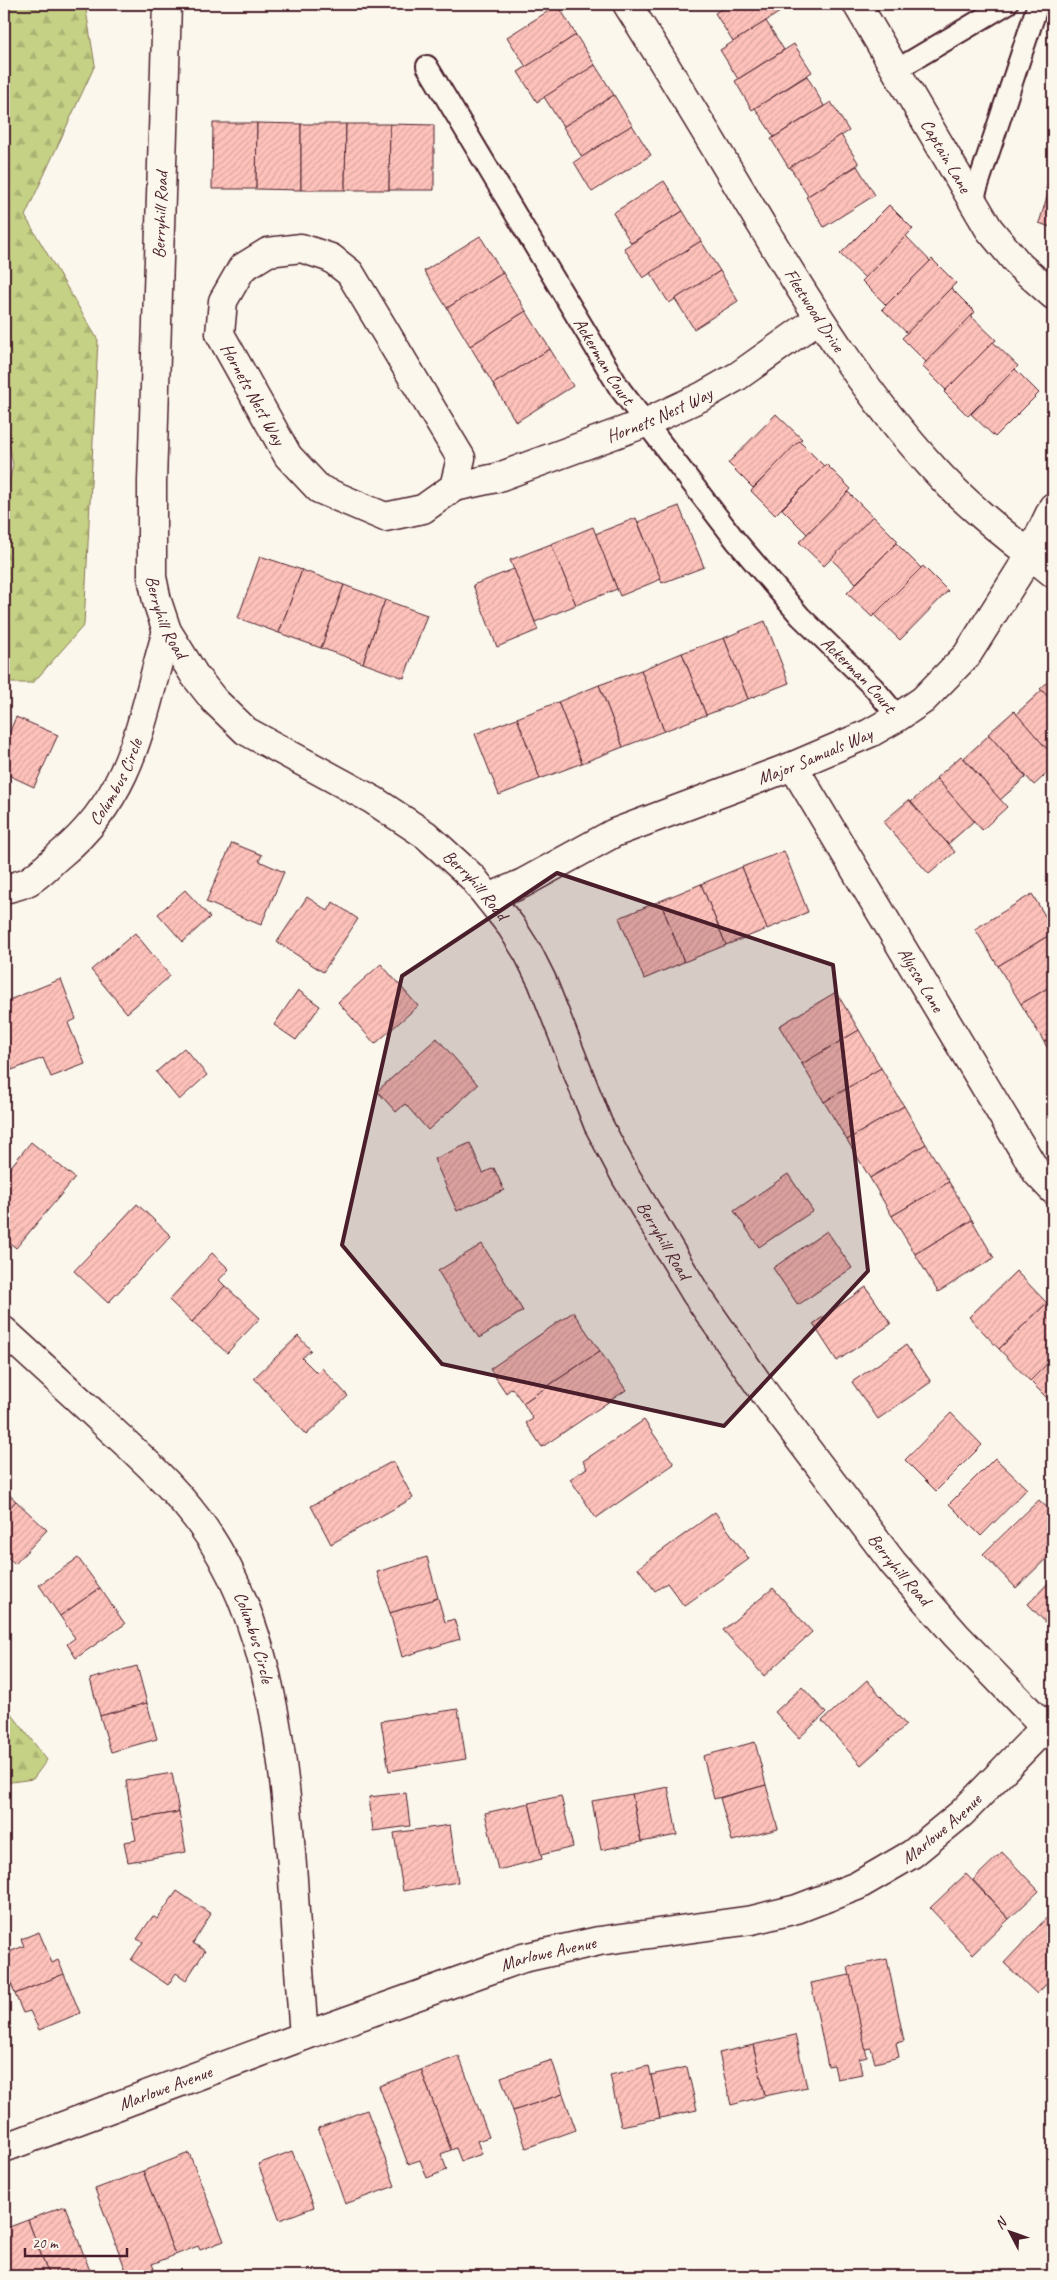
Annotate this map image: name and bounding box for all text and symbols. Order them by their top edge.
street label: Captain Lane [916,115,977,198]
street label: Berryhill Road [147,168,173,259]
street label: Fleetwood Drive [780,264,850,357]
street label: Ackerman Court [569,314,640,411]
street label: Hornets Nest Way [216,339,291,450]
street label: Hornets Nest Way [603,381,718,447]
street label: Berryhill Road [141,574,194,665]
street label: Ackerman Court [817,632,902,719]
street label: Major Samuals Way [754,722,877,789]
street label: Columbus Circle [84,735,147,829]
street label: Berryhill Road [438,845,515,927]
street label: Alyssa Lane [893,943,949,1017]
street label: Berryhill Road [632,1197,697,1286]
street label: Berryhill Road [863,1529,938,1612]
street label: Columbus Circle [229,1588,279,1686]
street label: Marlowe Avenue [898,1788,987,1869]
street label: Marlowe Avenue [497,1931,599,1976]
street label: Marlowe Avenue [116,2060,216,2115]
north arrow [984,2208,1034,2258]
text: N [991,2213,1011,2233]
scale bar [25,2225,128,2257]
text: 20 m [32,2234,59,2253]

